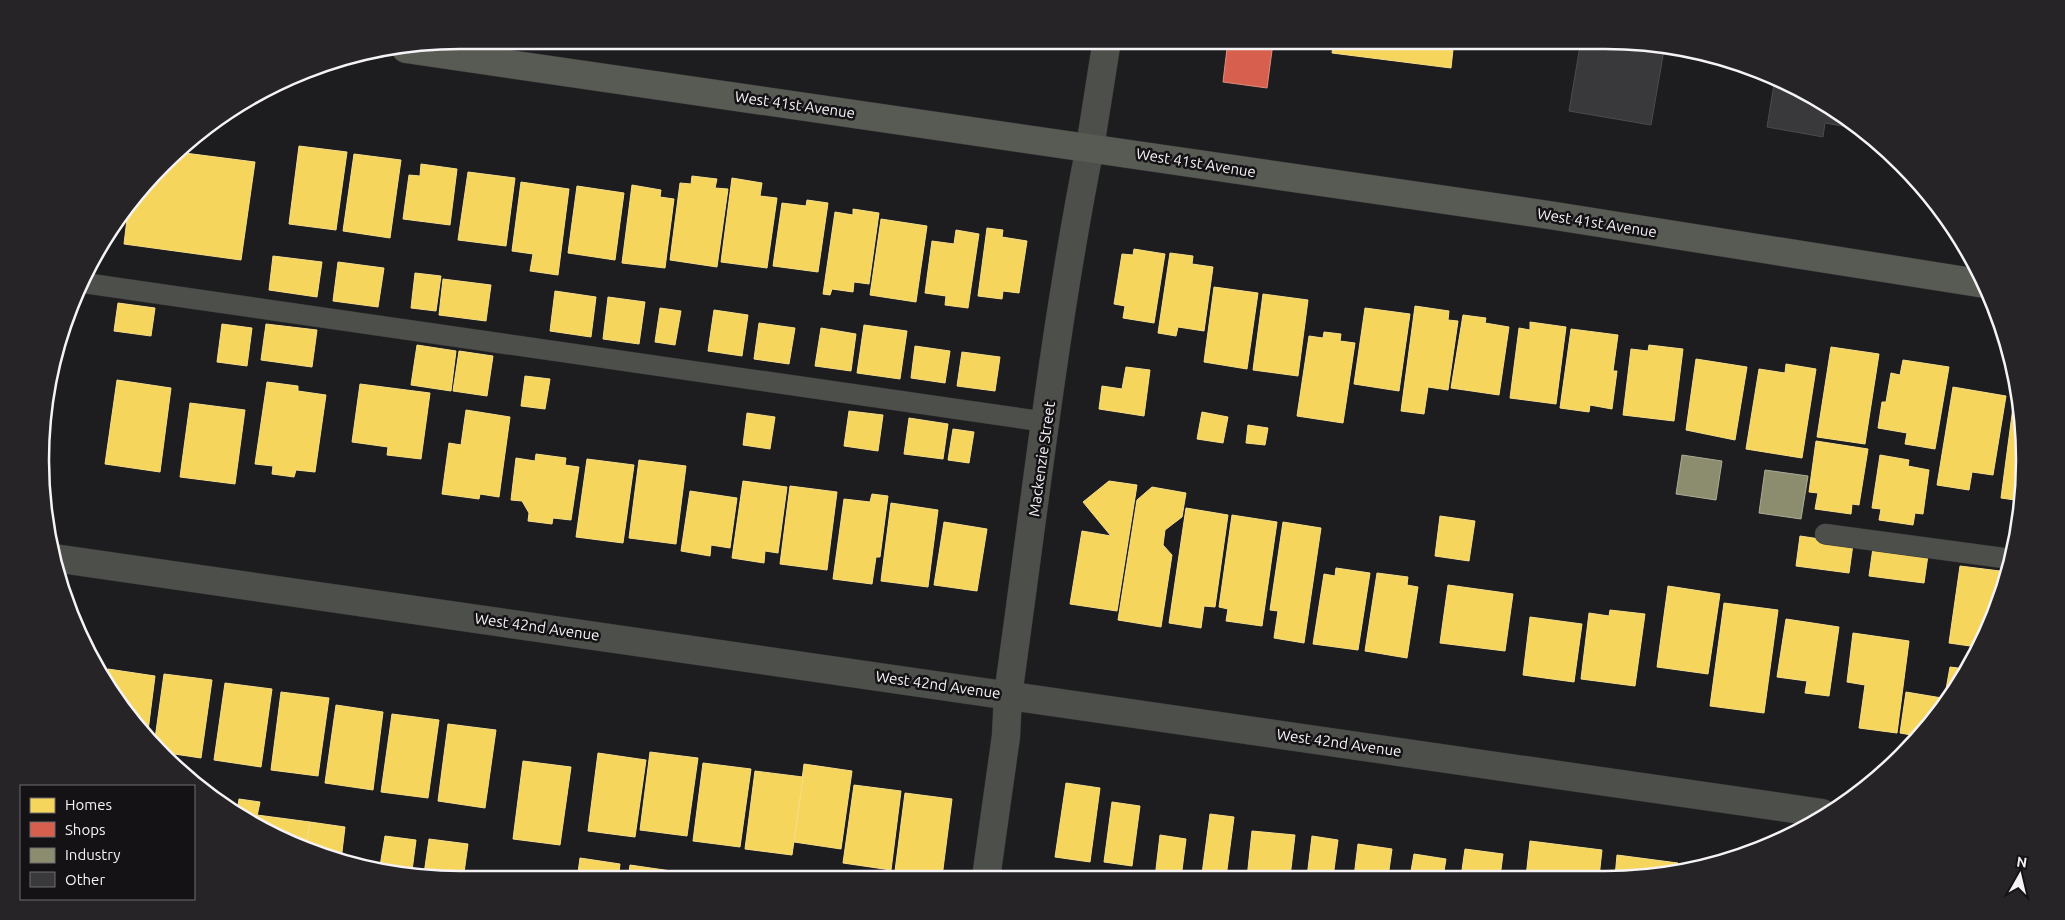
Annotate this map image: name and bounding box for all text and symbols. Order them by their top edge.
street label: West 41st Avenue [734,88,856,121]
street label: West 41st Avenue [1135,145,1257,180]
street label: West 41st Avenue [1536,205,1658,240]
street label: Mackenzie Street [1025,400,1058,518]
street label: West 42nd Avenue [473,609,601,644]
street label: West 42nd Avenue [874,667,1002,702]
street label: West 42nd Avenue [1275,725,1403,760]
legend [20,785,195,900]
text: Homes [65,796,112,813]
text: Shops [65,821,106,838]
text: Industry [65,846,120,863]
north arrow [1995,850,2045,900]
text: N [2016,853,2028,871]
text: Other [65,871,105,888]

